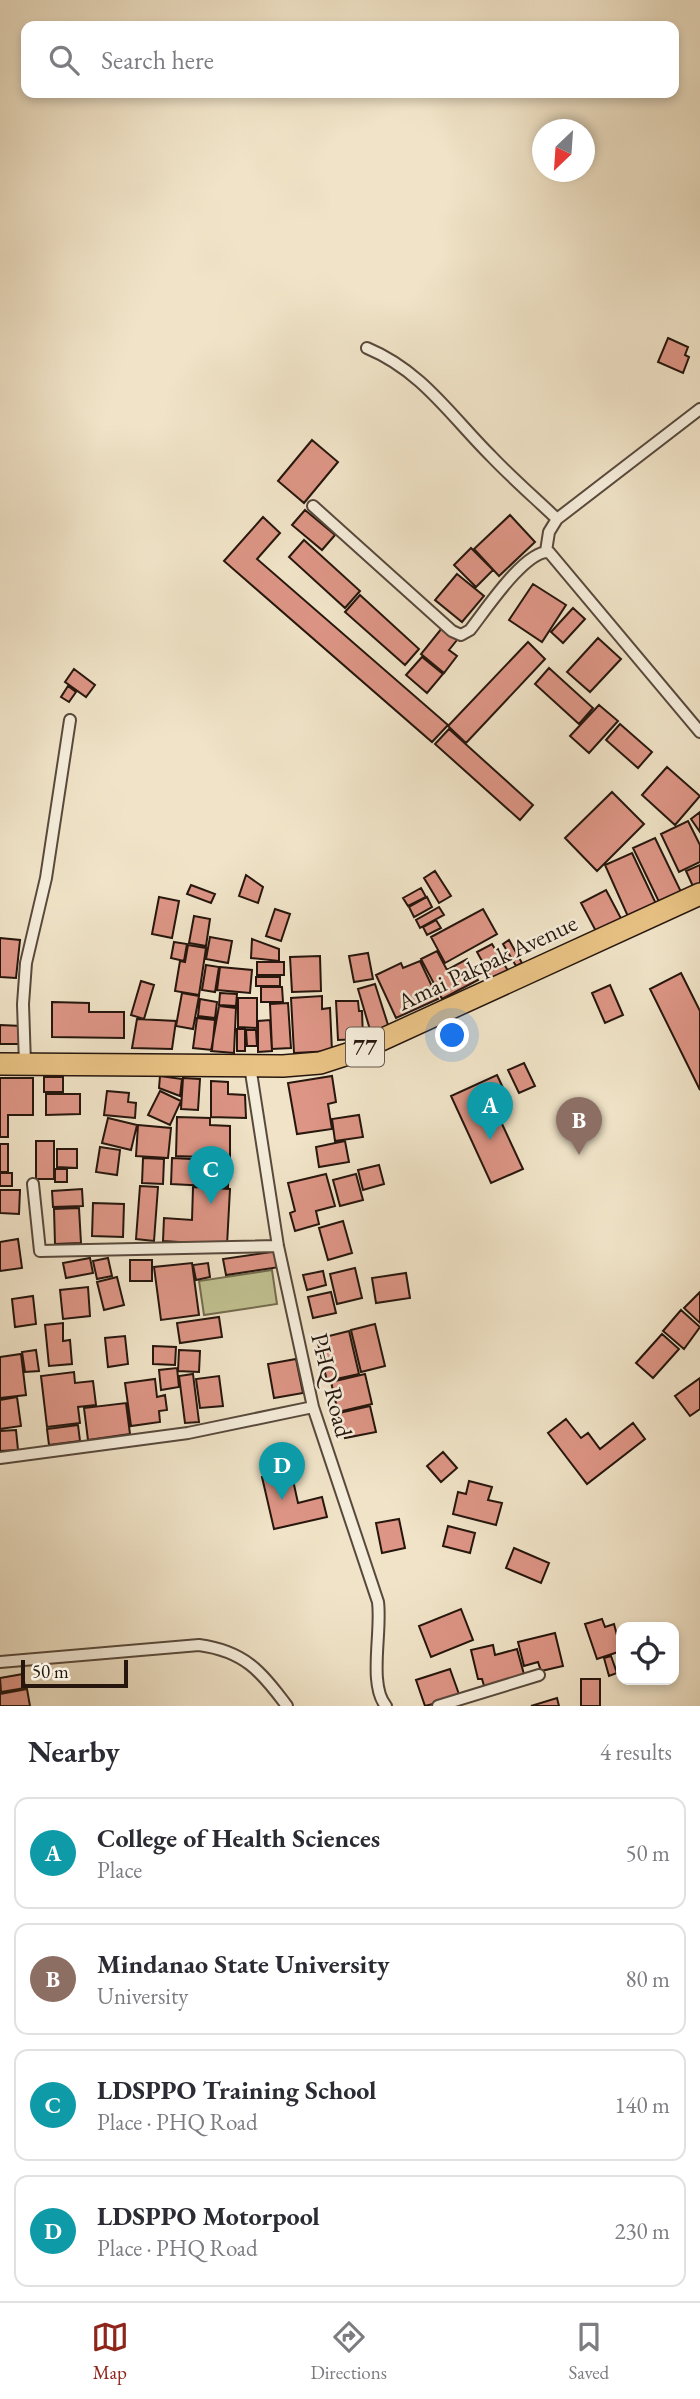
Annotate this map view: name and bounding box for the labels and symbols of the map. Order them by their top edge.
north arrow [532,119,595,182]
street label: Amai Pakpak Avenue [391,907,582,1018]
your location [435,1018,469,1052]
road number: 77 [346,1028,384,1066]
pin: A [467,1082,513,1140]
pin: B [556,1097,602,1155]
pin: C [188,1146,234,1204]
street label: PHQ Road [304,1330,360,1441]
pin: D [259,1442,305,1500]
scale bar [21,1657,128,1689]

